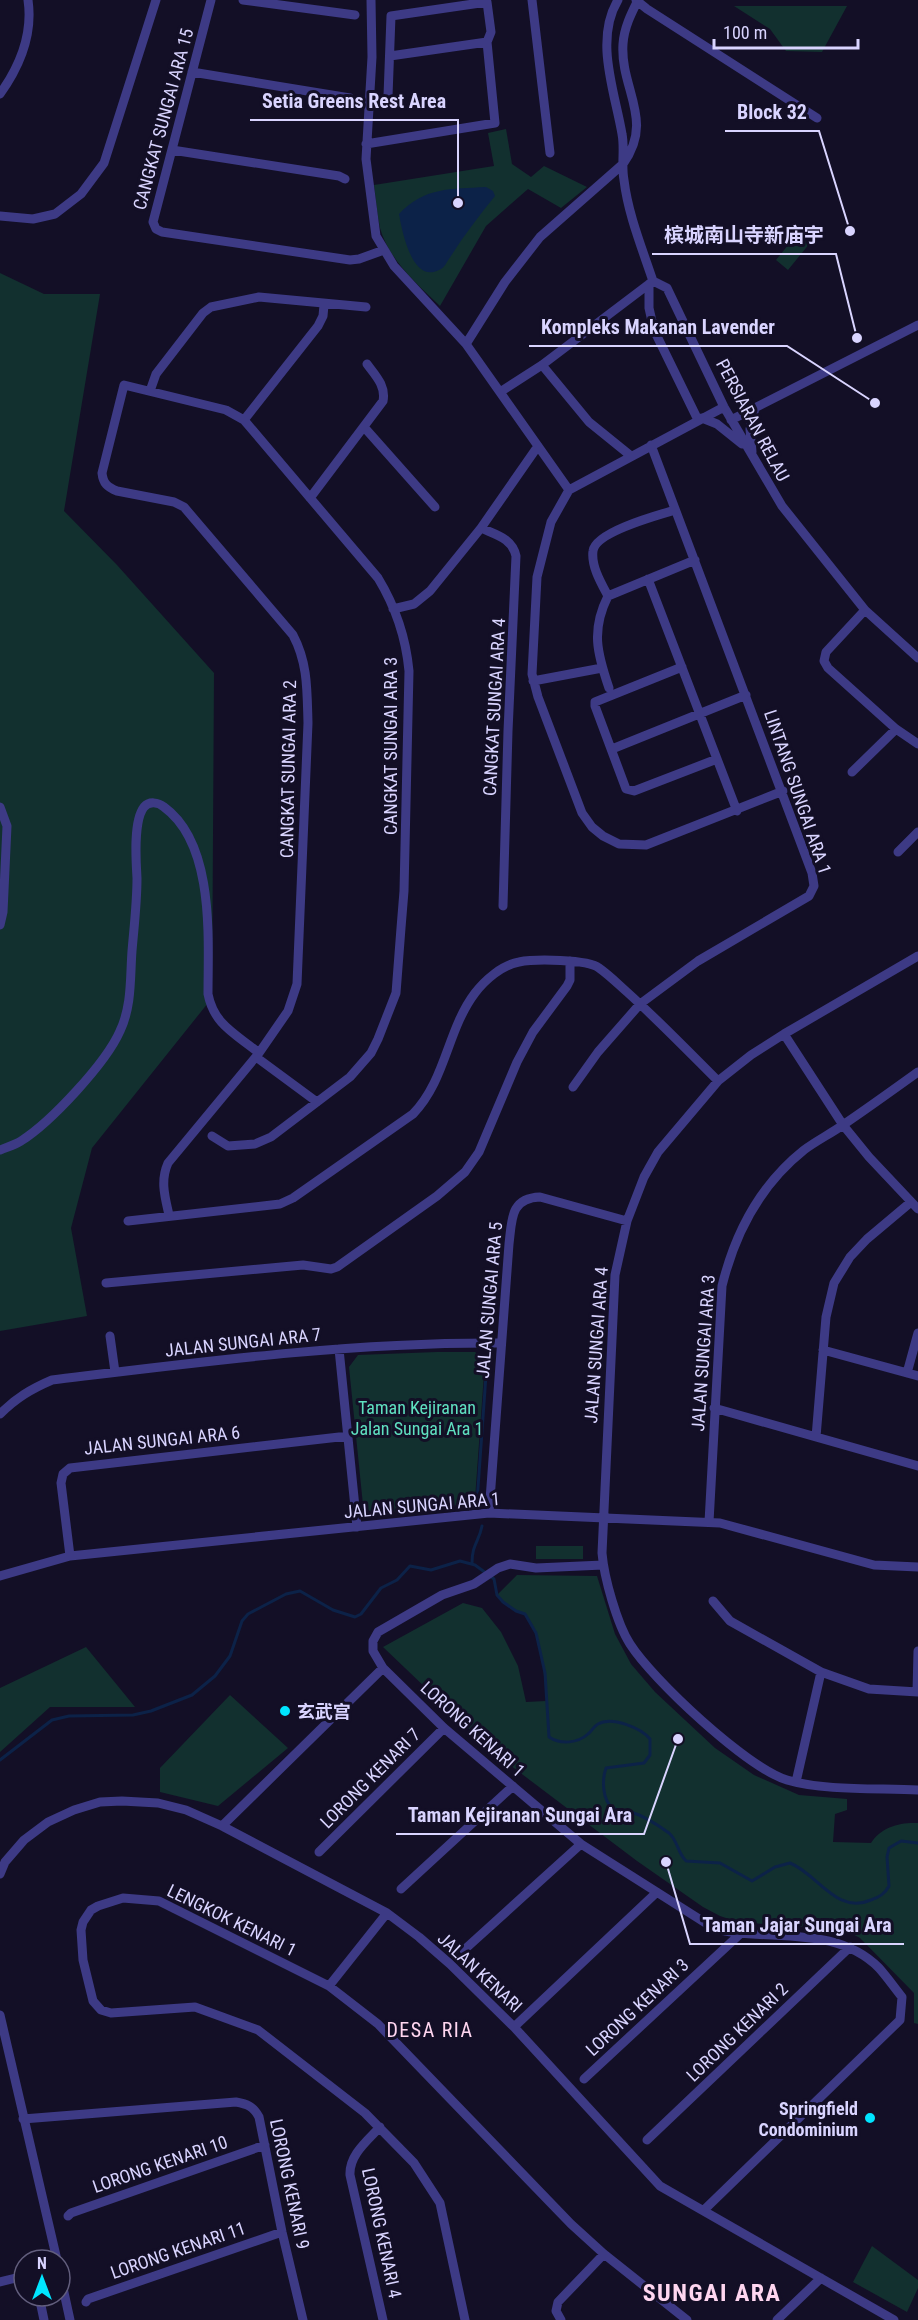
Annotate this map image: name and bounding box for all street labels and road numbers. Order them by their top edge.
street label: CANGKAT SUNGAI ARA 15 [129,26,197,212]
street label: PERSIARAN RELAU [712,355,794,485]
street label: CANGKAT SUNGAI ARA 4 [479,617,509,797]
street label: CANGKAT SUNGAI ARA 3 [380,657,401,835]
street label: CANGKAT SUNGAI ARA 2 [276,680,300,858]
street label: LINTANG SUNGAI ARA 1 [760,707,836,877]
street label: JALAN SUNGAI ARA 5 [472,1221,506,1379]
street label: JALAN SUNGAI ARA 4 [580,1266,612,1424]
street label: JALAN SUNGAI ARA 3 [687,1274,719,1432]
street label: JALAN SUNGAI ARA 7 [164,1323,322,1361]
street label: JALAN SUNGAI ARA 6 [83,1421,241,1459]
street label: JALAN SUNGAI ARA 1 [343,1488,501,1522]
street label: LORONG KENARI 1 [417,1677,529,1781]
street label: LORONG KENARI 7 [316,1724,424,1832]
street label: LENGKOK KENARI 1 [164,1880,300,1960]
street label: JALAN KENARI [433,1928,527,2016]
street label: LORONG KENARI 3 [581,1954,693,2060]
street label: LORONG KENARI 2 [682,1978,792,2086]
street label: LORONG KENARI 9 [266,2117,314,2251]
street label: LORONG KENARI 10 [90,2131,230,2197]
street label: LORONG KENARI 4 [358,2166,406,2300]
street label: LORONG KENARI 11 [108,2217,248,2283]

